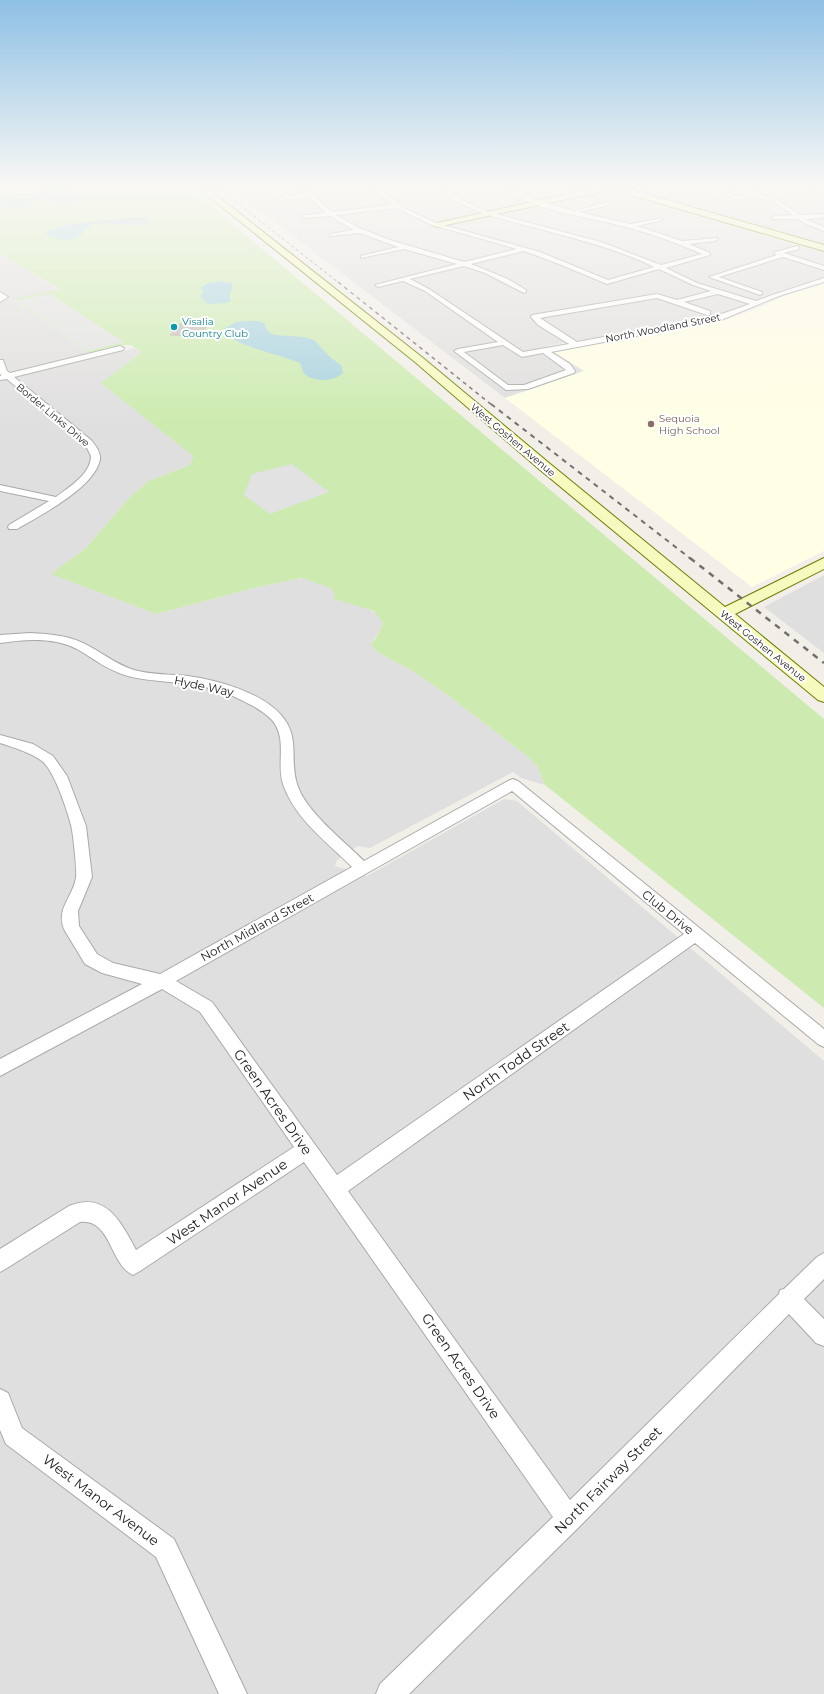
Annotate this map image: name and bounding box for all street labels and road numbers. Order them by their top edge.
street label: North Woodland Street [604,310,722,346]
street label: Border Links Drive [14,380,92,450]
street label: West Goshen Avenue [468,401,558,479]
street label: West Goshen Avenue [717,607,809,685]
street label: Hyde Way [173,672,236,700]
street label: Club Drive [639,887,697,937]
street label: North Midland Street [198,890,316,964]
street label: North Todd Street [459,1017,573,1104]
street label: Green Acres Drive [230,1046,316,1158]
street label: West Manor Avenue [163,1155,291,1249]
street label: Green Acres Drive [418,1310,504,1422]
street label: North Fairway Street [550,1422,666,1538]
street label: West Manor Avenue [39,1450,163,1550]

